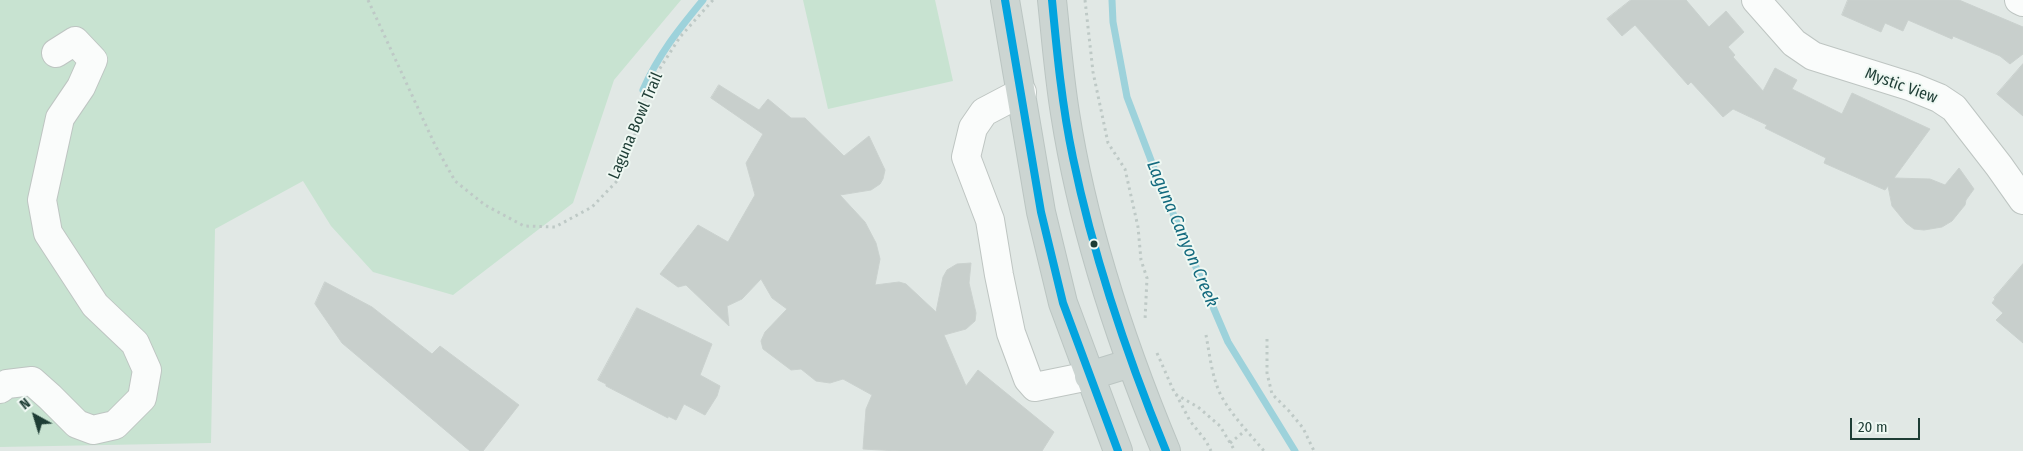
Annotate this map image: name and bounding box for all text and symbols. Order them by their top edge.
street label: Mystic View [1862,64,1940,108]
street label: Laguna Bowl Trail [605,70,667,182]
water label: Laguna Canyon Creek [1141,157,1223,311]
unlabelled marker [1089,239,1099,249]
north arrow [10,391,60,441]
text: N [17,395,34,413]
scale bar [1853,408,1923,440]
text: 20 m [1858,418,1888,436]

